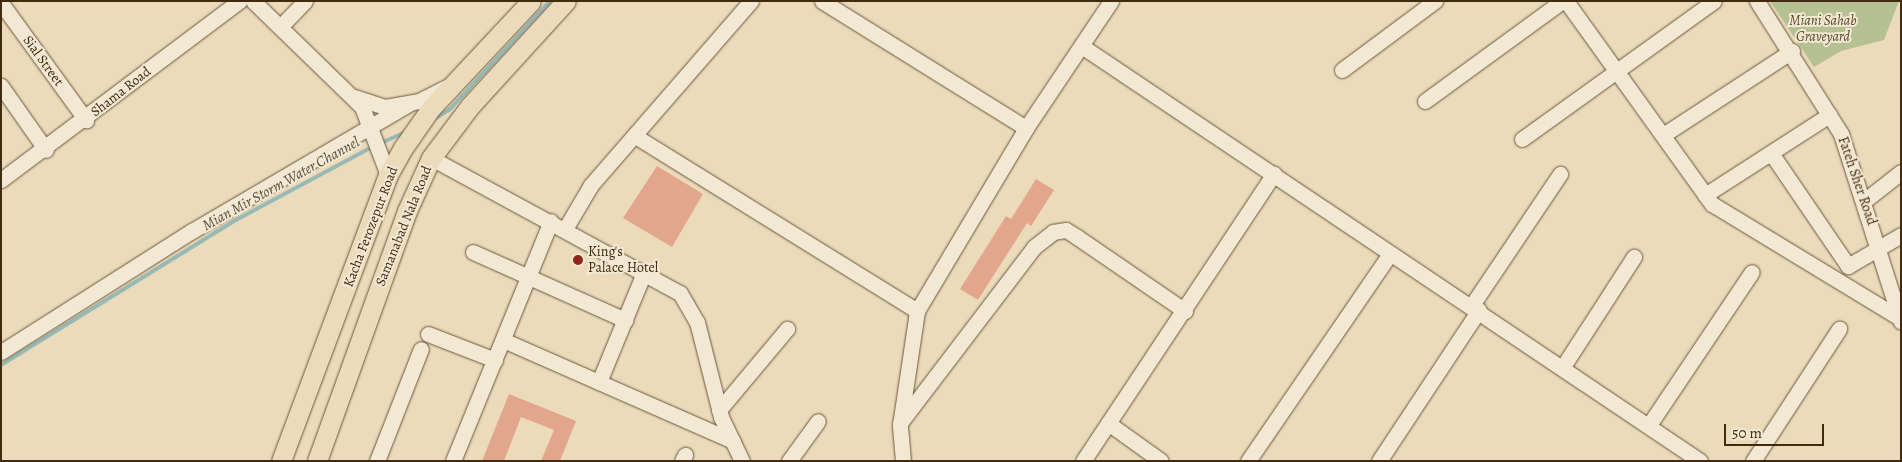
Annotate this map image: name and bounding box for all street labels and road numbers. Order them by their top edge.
street label: Sial Street [19,32,67,90]
street label: Shama Road [88,63,154,121]
street label: Fateh Sher Road [1834,135,1880,227]
street label: Samanabad Nala Road [372,163,436,289]
street label: Kacha Ferozepur Road [340,164,402,290]

